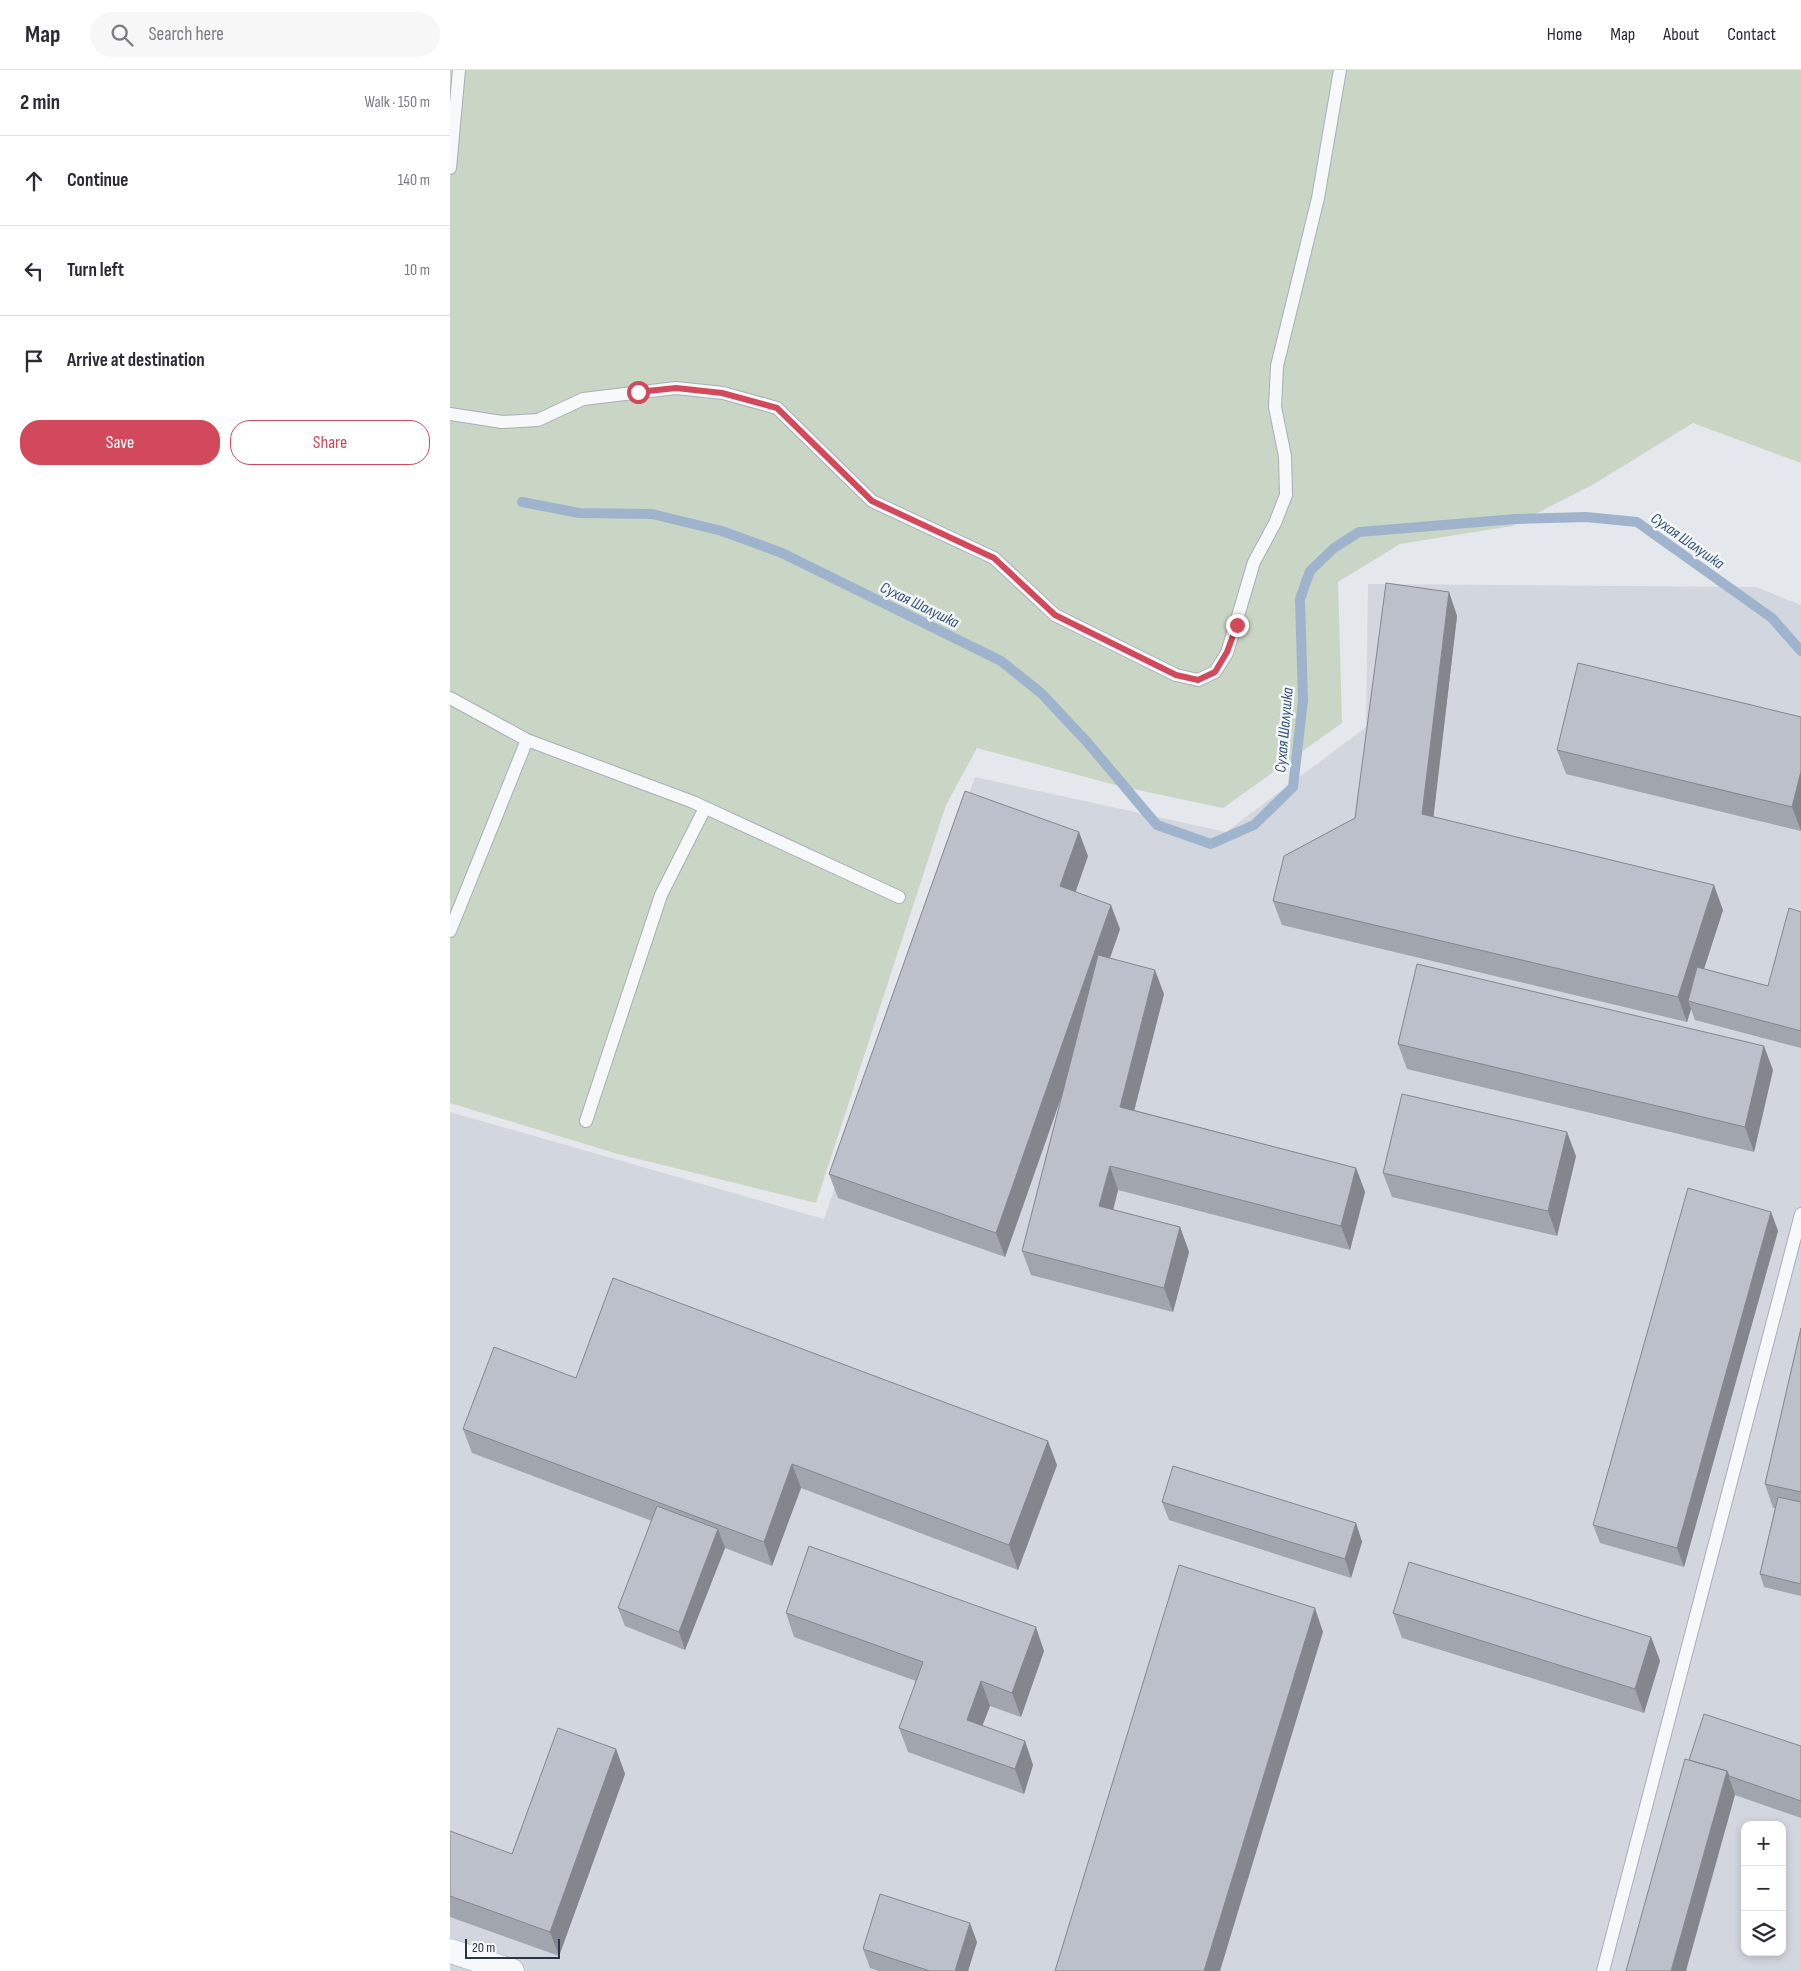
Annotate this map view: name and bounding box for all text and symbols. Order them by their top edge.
search box [90,12,440,57]
text: Map [25,20,60,49]
icon: search [108,21,136,49]
text: Search here [148,23,224,46]
text: Home [1547,24,1582,45]
text: Map [1610,24,1635,45]
text: About [1663,24,1699,45]
text: Contact [1727,24,1776,45]
text: 2 min [20,90,60,115]
text: Walk · 150 m [365,93,430,112]
icon: ahead [20,167,48,195]
text: Continue [67,169,128,192]
text: 140 m [398,171,430,190]
icon: left [20,257,48,285]
text: Turn left [67,259,124,282]
text: 10 m [404,261,430,280]
icon: arrive [20,347,48,375]
text: Arrive at destination [67,349,205,372]
route start [627,381,650,404]
button: Save [20,420,220,465]
button: Share [230,420,430,465]
water label: Сухая Шалушка [1647,509,1728,574]
water label: Сухая Шалушка [877,578,962,633]
route end [1226,614,1249,637]
water label: Сухая Шалушка [1271,686,1298,773]
map controls [1741,1821,1786,1956]
button: + [1741,1821,1786,1866]
button: − [1741,1866,1786,1911]
button: layers [1741,1911,1786,1956]
scale bar [465,1936,560,1959]
text: 20 m [472,1939,495,1956]

